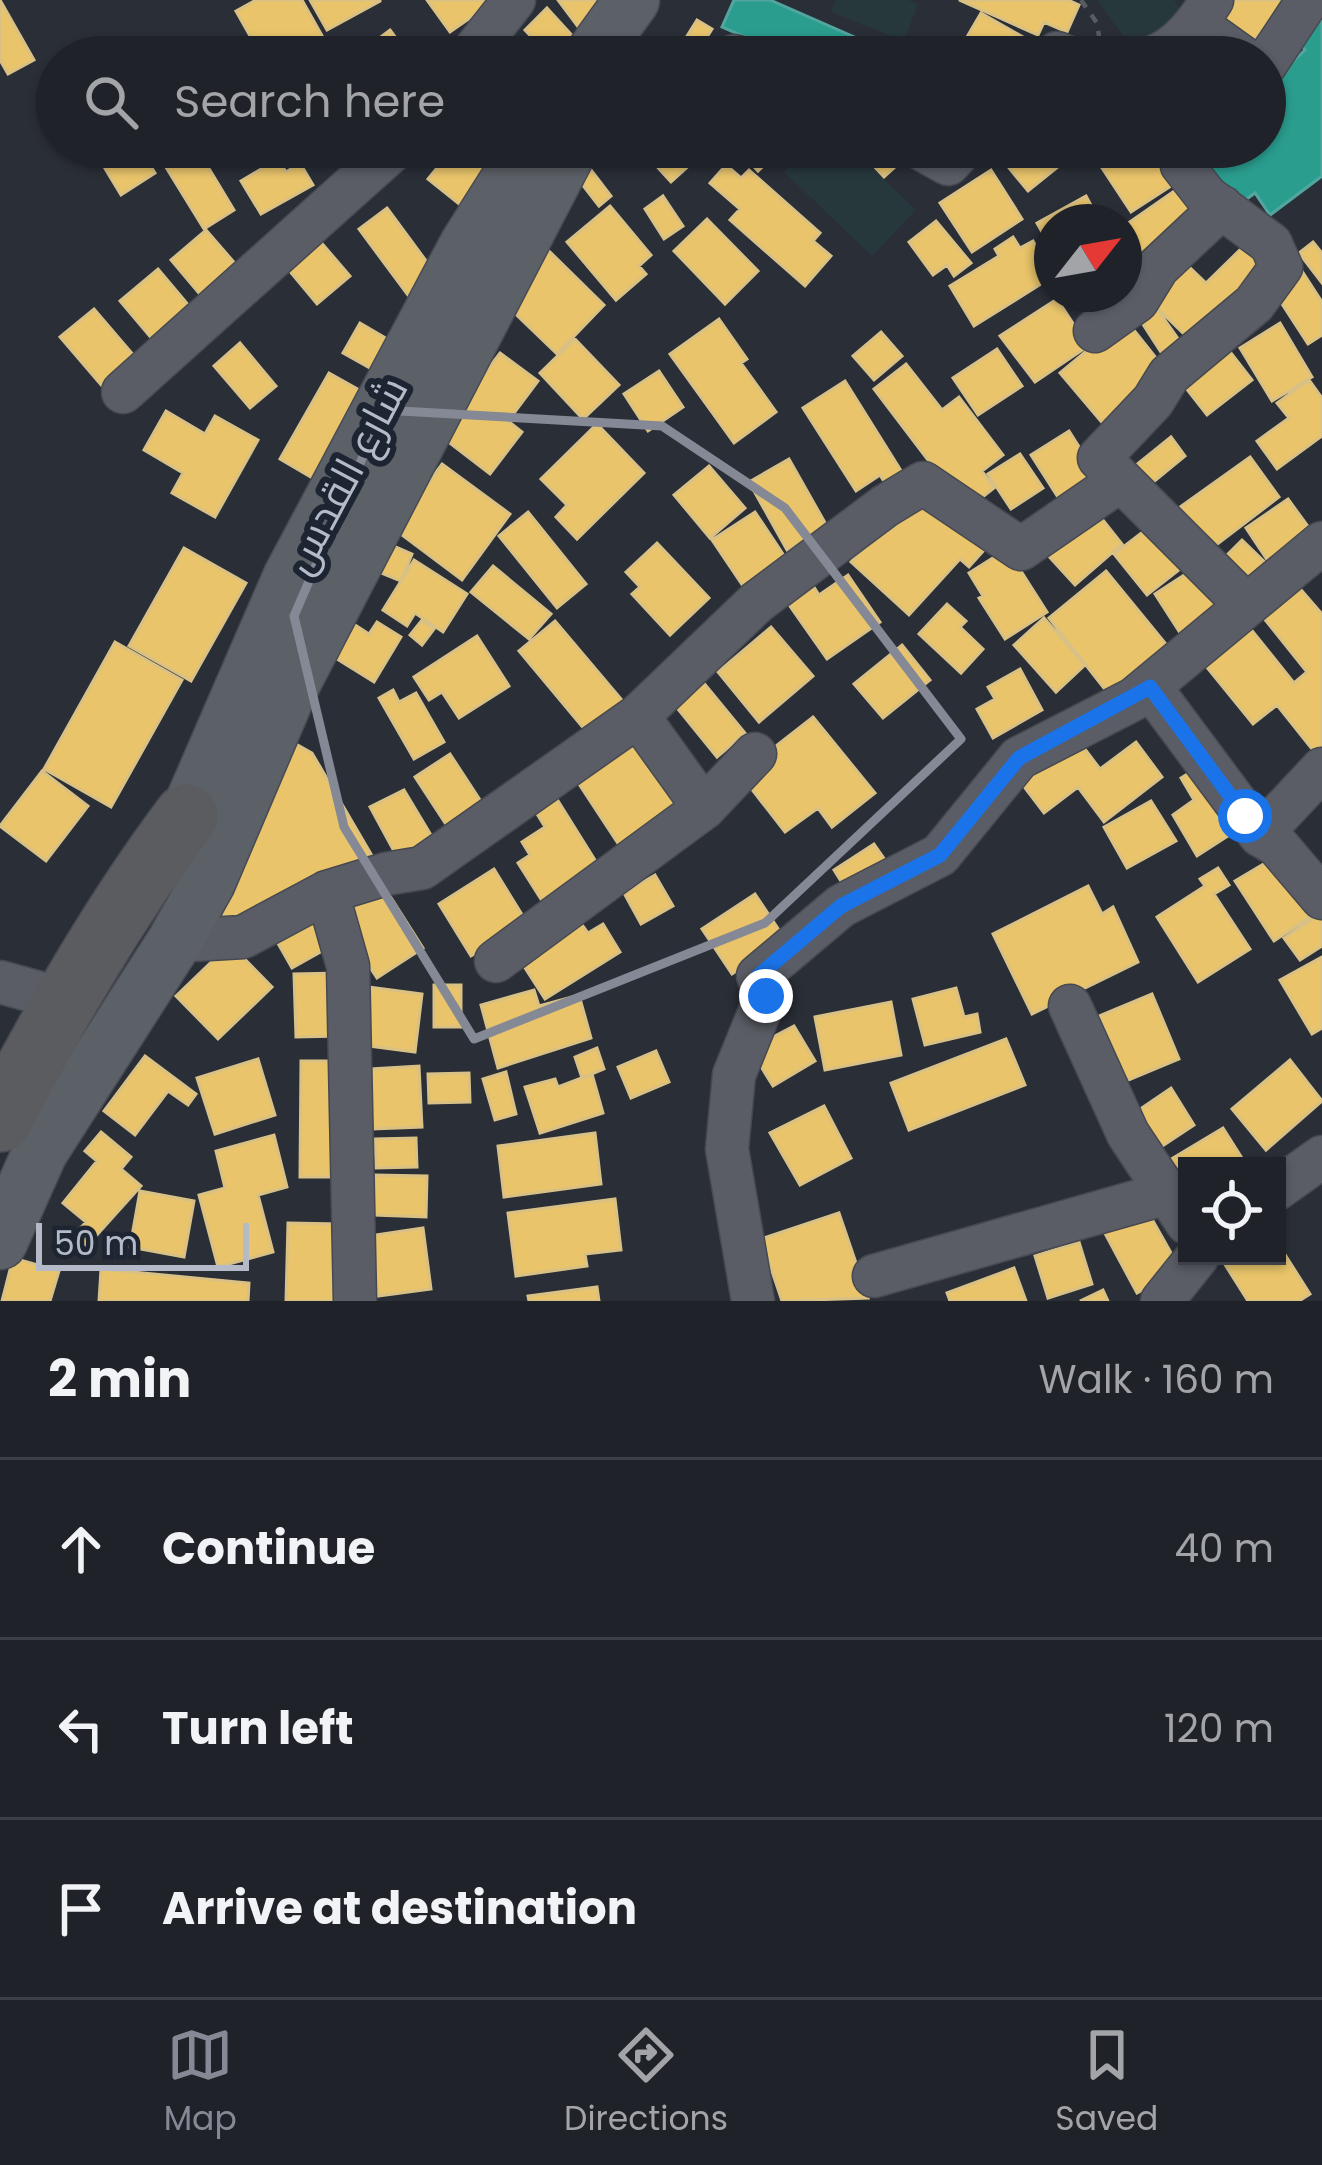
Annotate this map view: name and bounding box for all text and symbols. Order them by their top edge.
search box [36,36,1286,168]
icon: search [78,69,144,135]
text: Search here [174,70,445,133]
north arrow [1034,204,1142,312]
street label: شارع القدس [269,366,422,584]
route start [1218,789,1272,843]
route end [739,969,793,1023]
map controls [1178,1157,1286,1265]
button: locate [1178,1157,1286,1265]
scale bar [36,1217,249,1270]
text: 50 m [54,1220,138,1267]
text: 2 min [48,1343,191,1415]
text: Walk · 160 m [1038,1352,1274,1407]
icon: ahead [48,1516,114,1582]
text: Continue [162,1517,375,1580]
text: 40 m [1174,1521,1274,1576]
icon: left [48,1696,114,1762]
text: Turn left [162,1697,354,1760]
text: 120 m [1164,1701,1274,1756]
icon: arrive [48,1876,114,1942]
text: Arrive at destination [162,1877,637,1940]
tab: Map [164,2022,237,2144]
tab: Directions [564,2022,728,2144]
tab: Saved [1055,2022,1158,2144]

